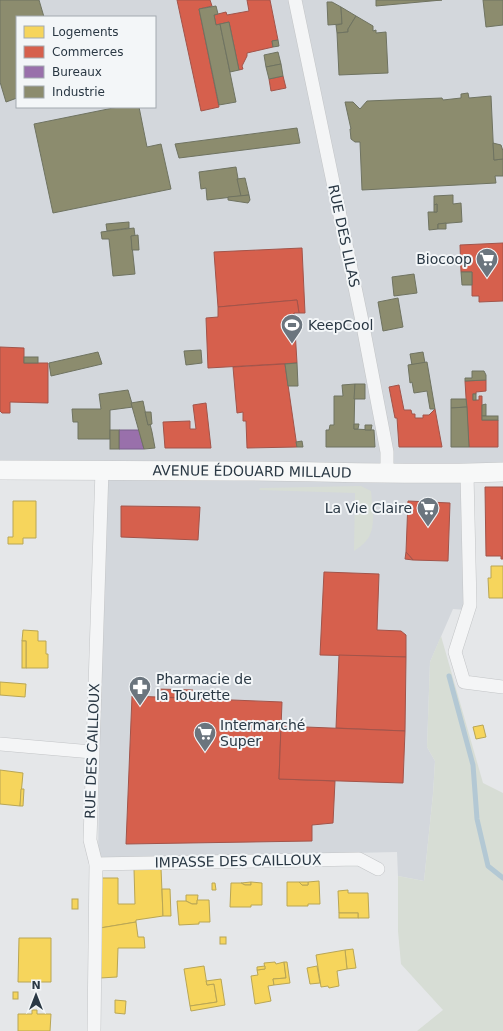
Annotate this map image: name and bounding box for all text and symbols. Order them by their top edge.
legend [16,16,156,108]
text: Logements [52,25,118,39]
text: Commerces [52,45,123,59]
text: Bureaux [52,65,102,79]
text: Industrie [52,85,105,99]
street label: RUE DES LILAS [325,183,363,289]
supermarket icon: Biocoop [474,246,500,279]
place label: Biocoop [416,251,472,267]
sports icon: KeepCool [279,312,305,345]
place label: KeepCool [308,317,373,333]
street label: AVENUE ÉDOUARD MILLAUD [152,462,352,481]
supermarket icon: La Vie Claire [415,495,441,528]
place label: La Vie Claire [325,500,412,516]
place label: Pharmacie de la Tourette [156,671,252,703]
pharmacy icon: Pharmacie de la Tourette [127,674,153,707]
street label: RUE DES CAILLOUX [82,683,102,819]
place label: Intermarché Super [220,717,305,749]
supermarket icon: Intermarché Super [192,720,218,753]
street label: IMPASSE DES CAILLOUX [154,852,322,870]
north arrow [16,975,56,1015]
text: N [31,979,41,992]

